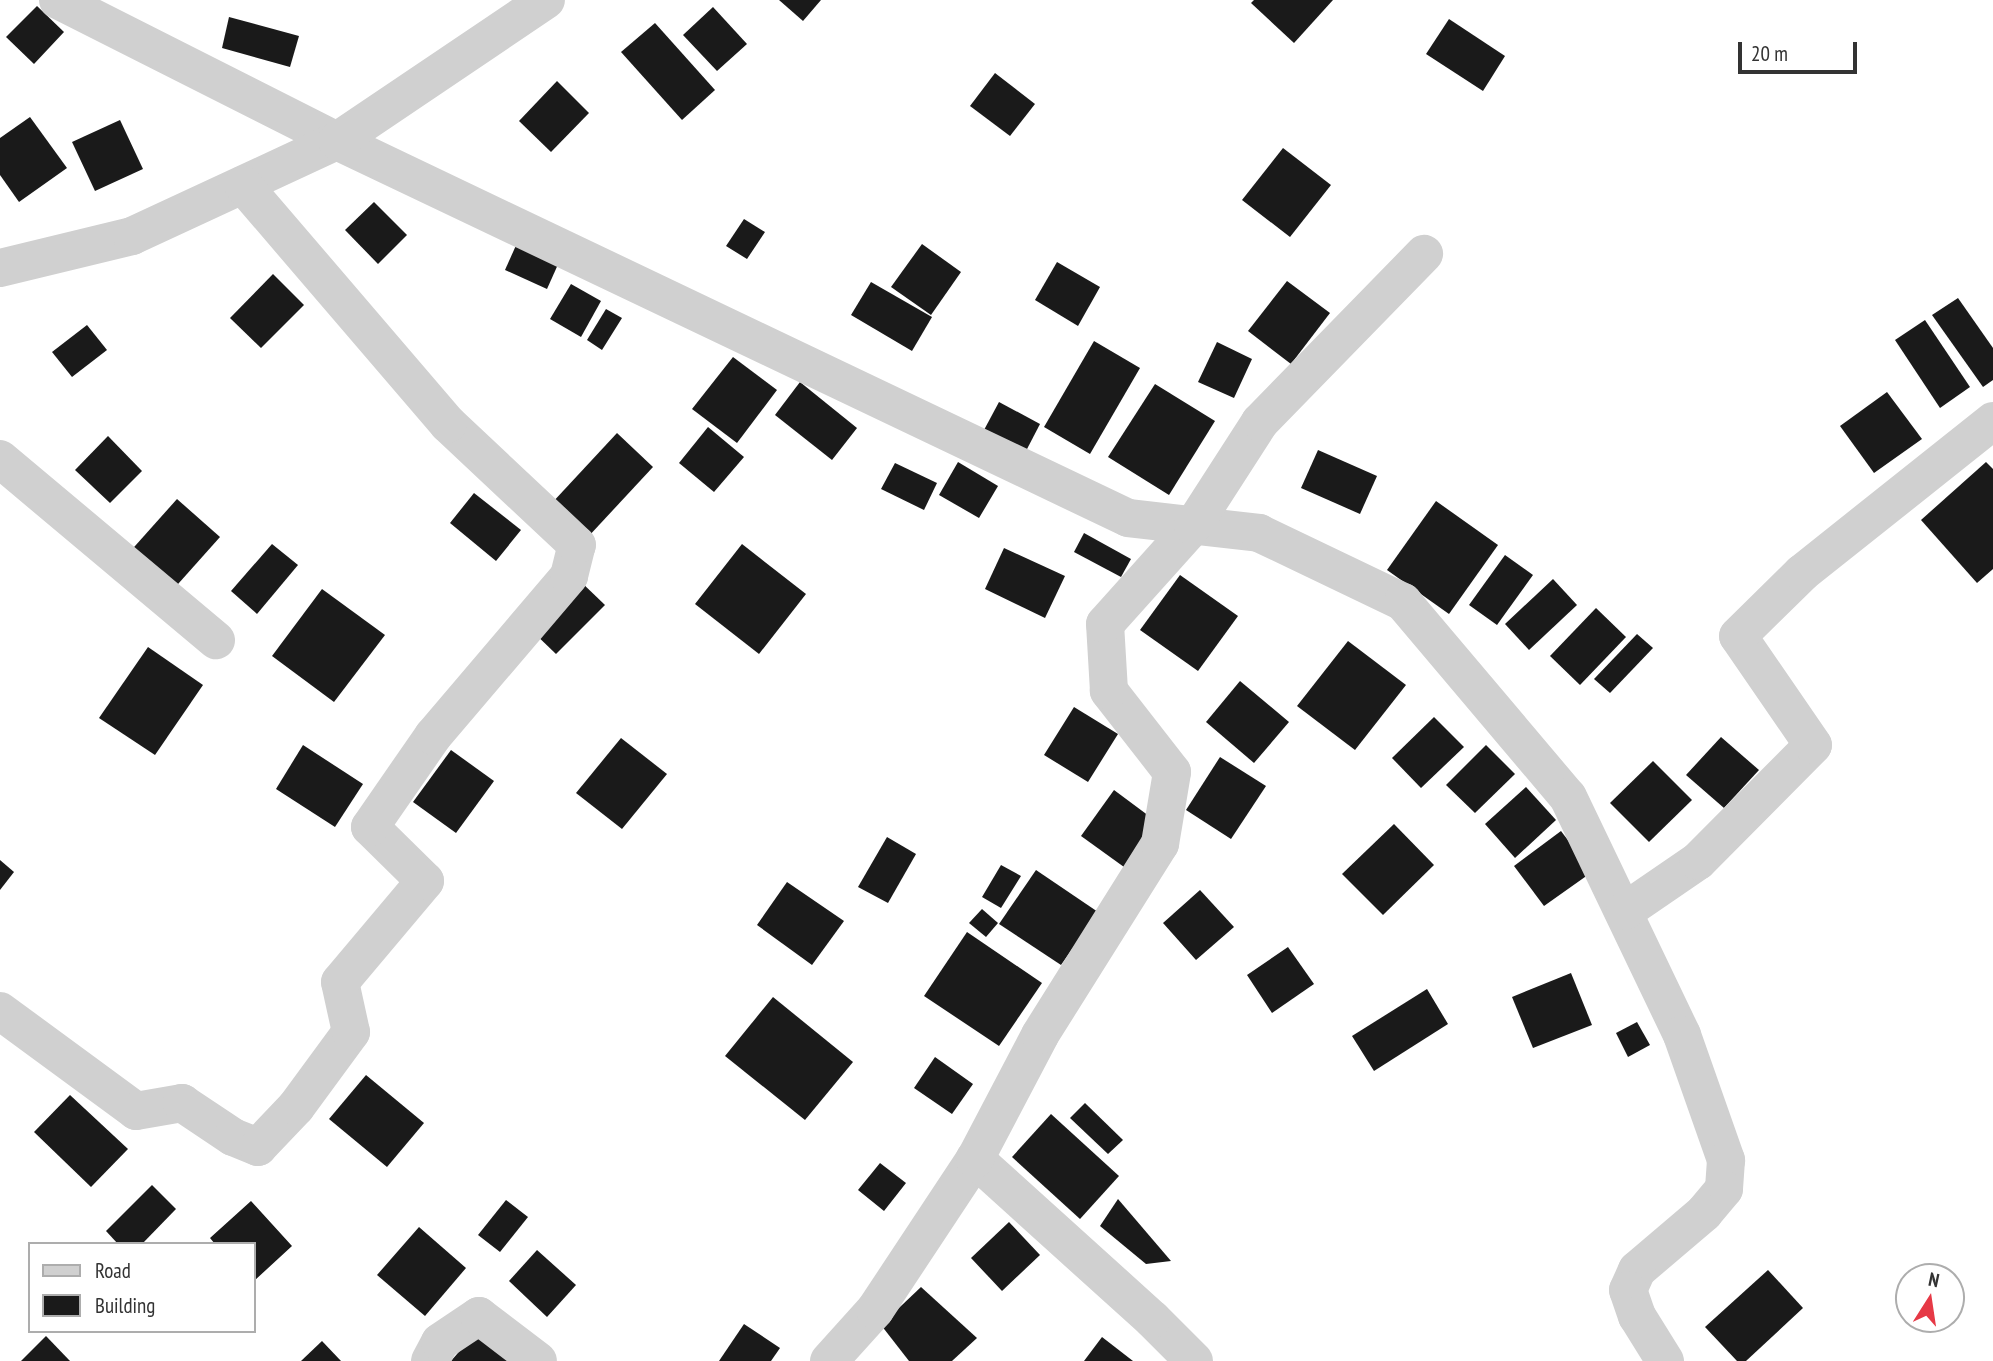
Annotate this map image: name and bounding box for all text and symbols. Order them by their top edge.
scale bar [1741,28,1860,72]
text: 20 m [1751,40,1788,67]
legend [28,1242,256,1333]
text: Road [95,1257,131,1284]
north arrow [1895,1263,1965,1333]
text: N [1926,1267,1941,1292]
text: Building [95,1292,155,1319]

